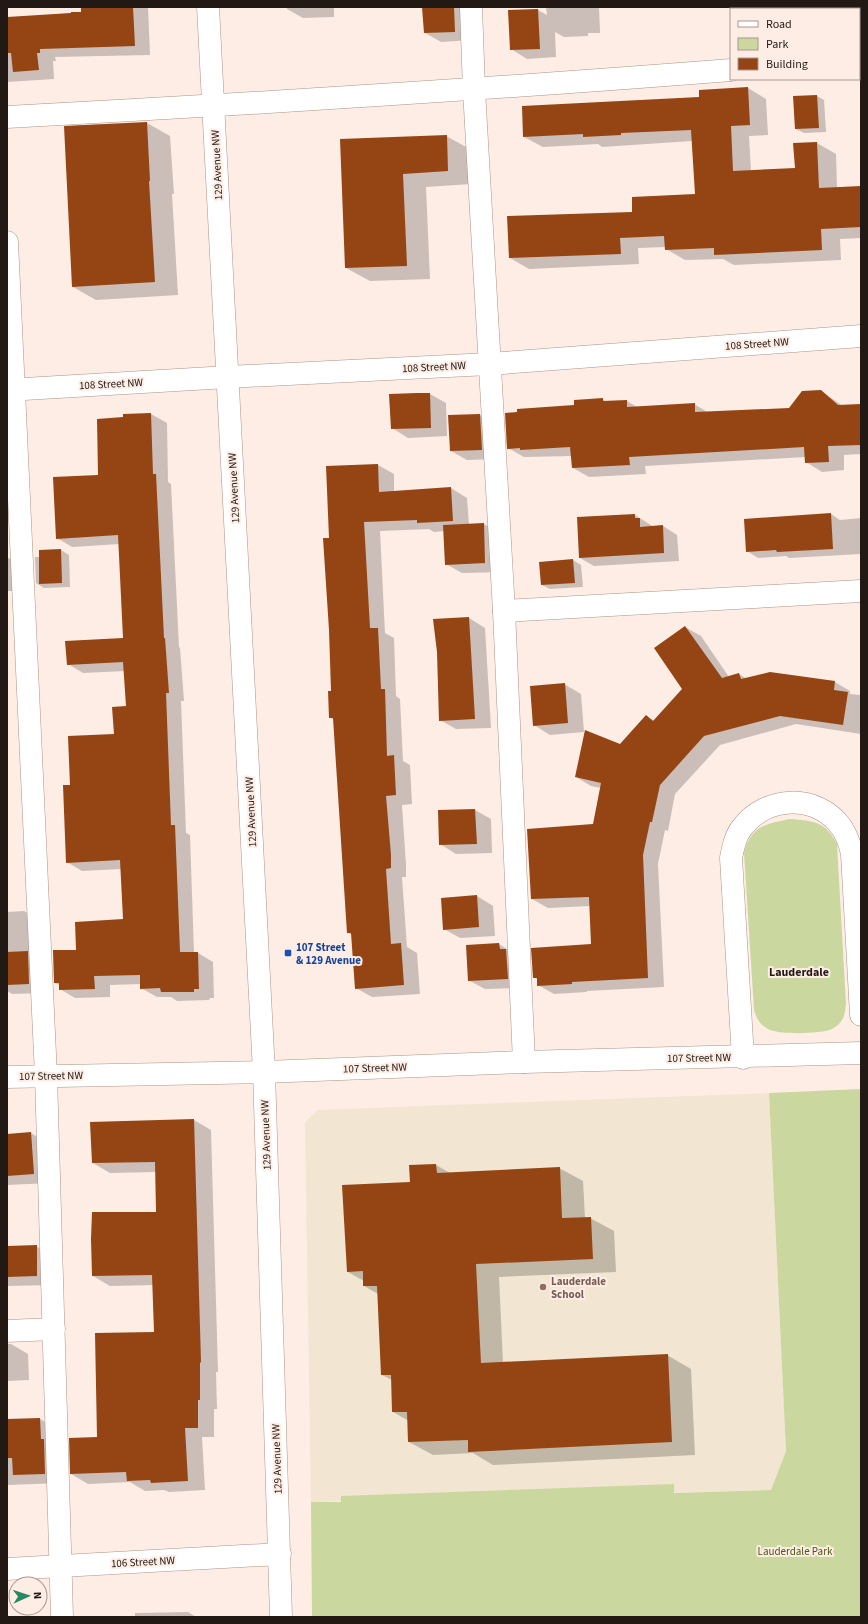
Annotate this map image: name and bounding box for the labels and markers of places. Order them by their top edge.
place label: 107 Street & 129 Avenue [296,940,361,968]
marker: 107 Street & 129 Avenue [283,948,293,958]
place label: Lauderdale School [551,1274,606,1302]
marker: Lauderdale School [538,1282,548,1292]

